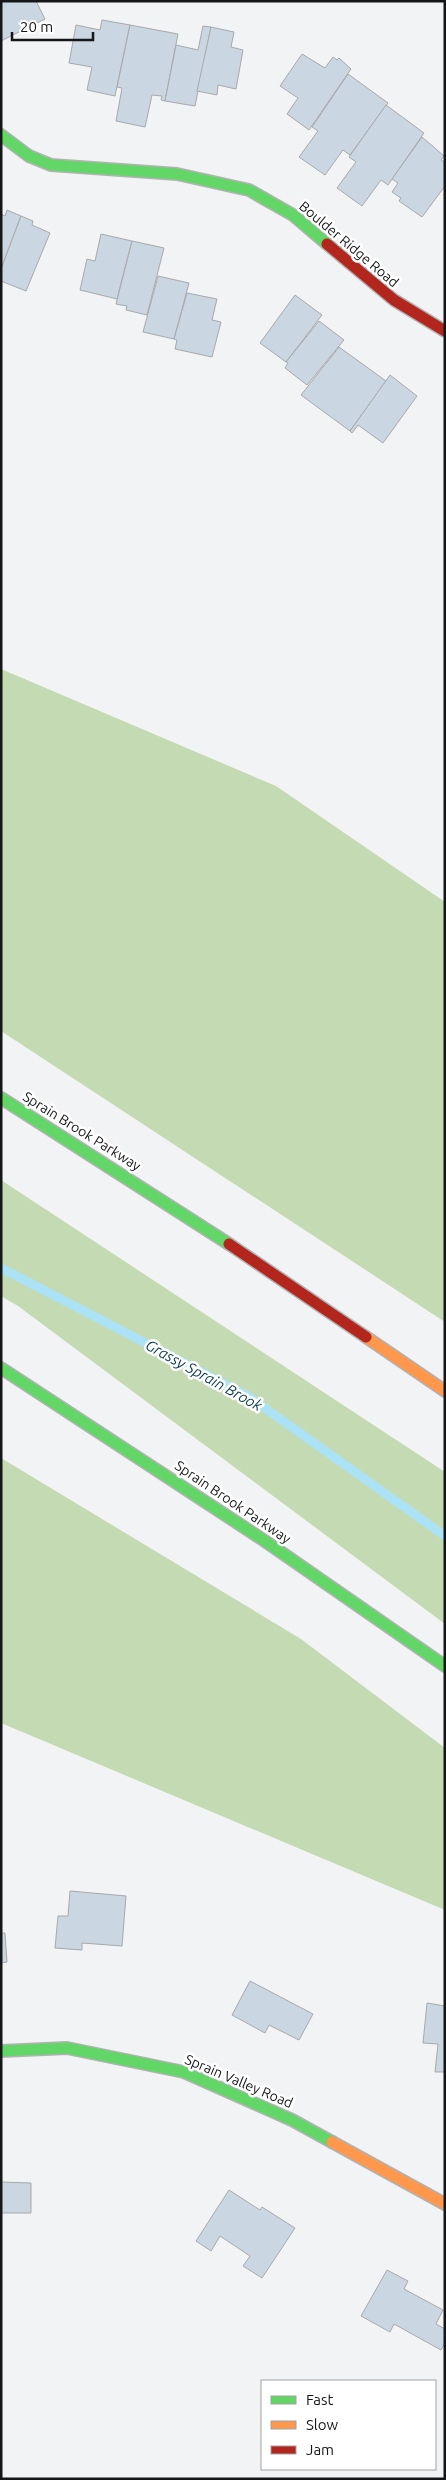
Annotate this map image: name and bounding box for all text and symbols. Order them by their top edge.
scale bar [12,10,94,42]
text: 20 m [20,18,53,35]
street label: Boulder Ridge Road [296,198,402,290]
street label: Sprain Brook Parkway [20,1088,144,1174]
water label: Grassy Sprain Brook [143,1336,265,1414]
street label: Sprain Brook Parkway [172,1457,294,1547]
street label: Sprain Valley Road [183,2051,295,2111]
legend [261,2380,436,2470]
text: Fast [306,2391,334,2408]
text: Slow [306,2416,339,2433]
text: Jam [306,2441,334,2458]

